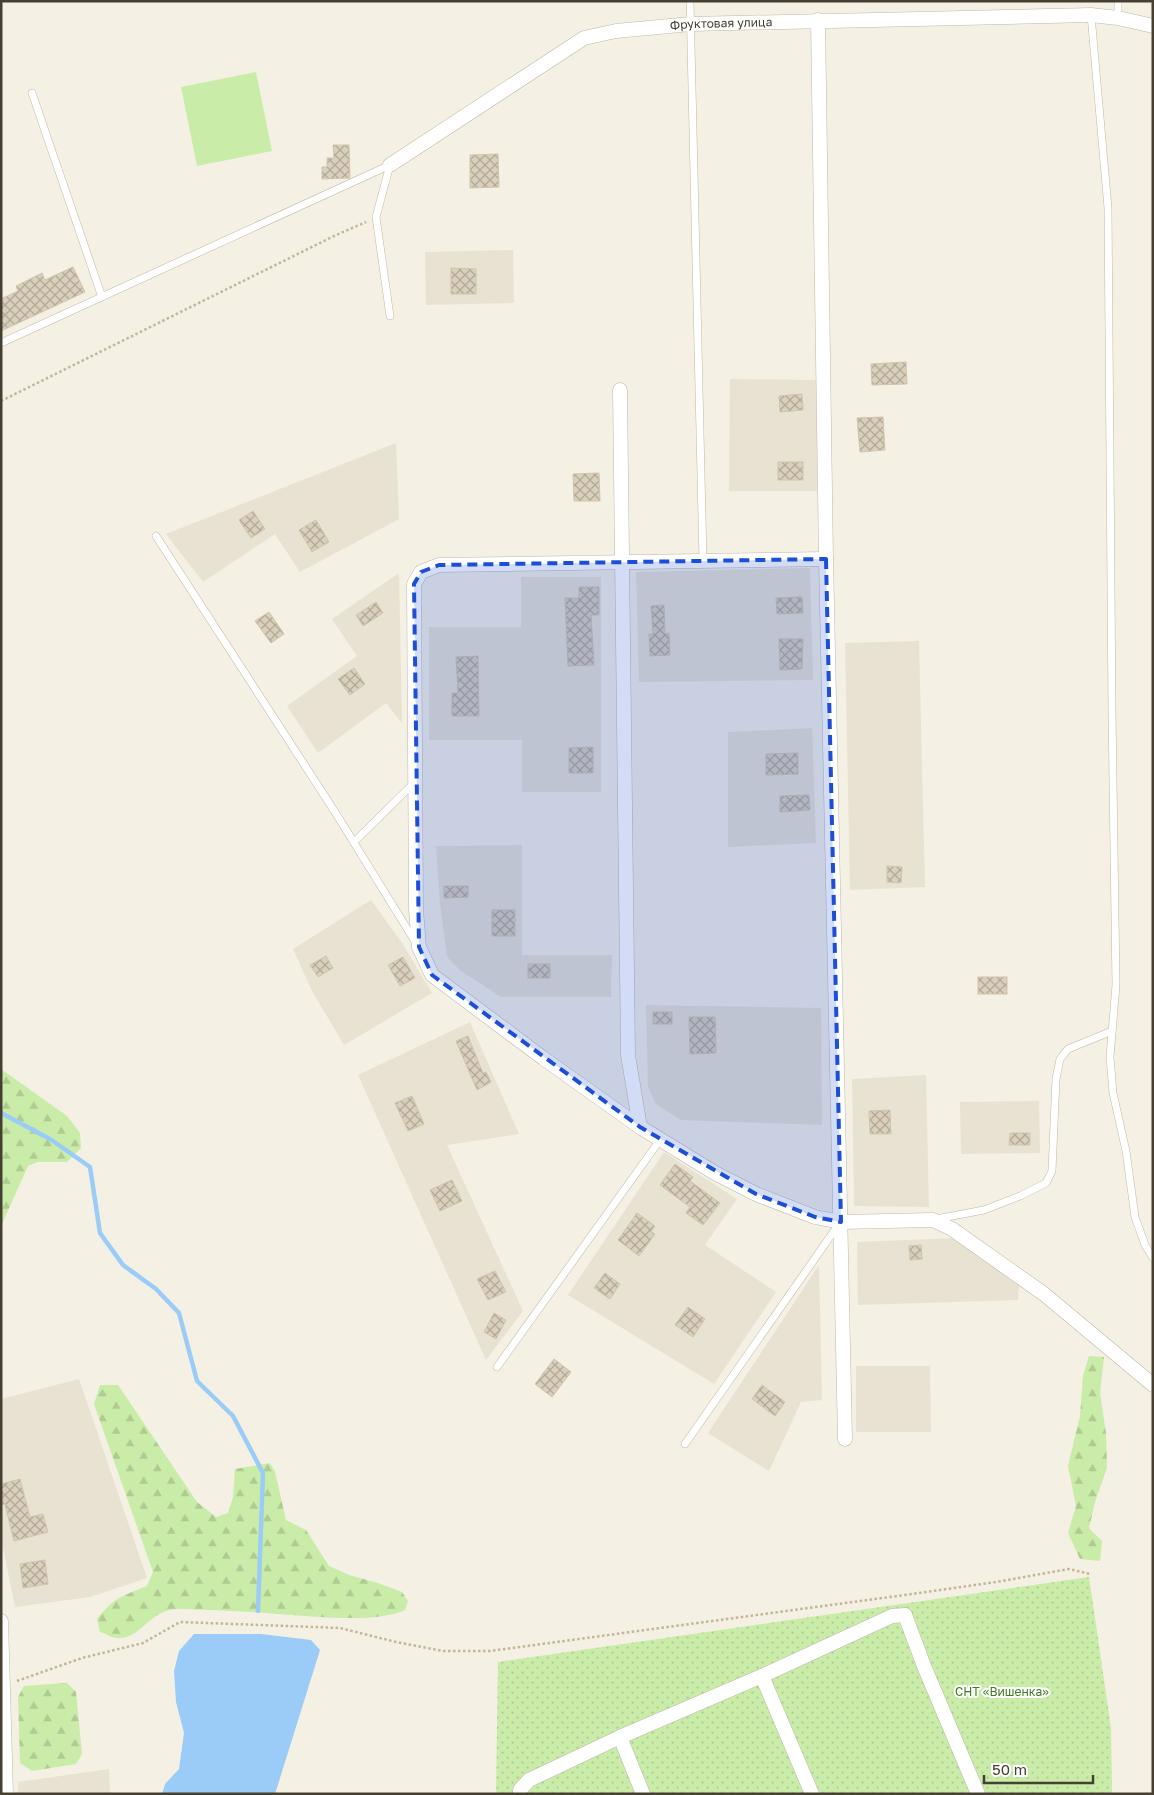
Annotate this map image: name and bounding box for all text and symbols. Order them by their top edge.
street label: Фруктовая улица [669,14,773,33]
park label: СНТ «Вишенка» [955,1684,1049,1699]
scale bar [984,1752,1093,1784]
text: 50 m [992,1760,1027,1778]

